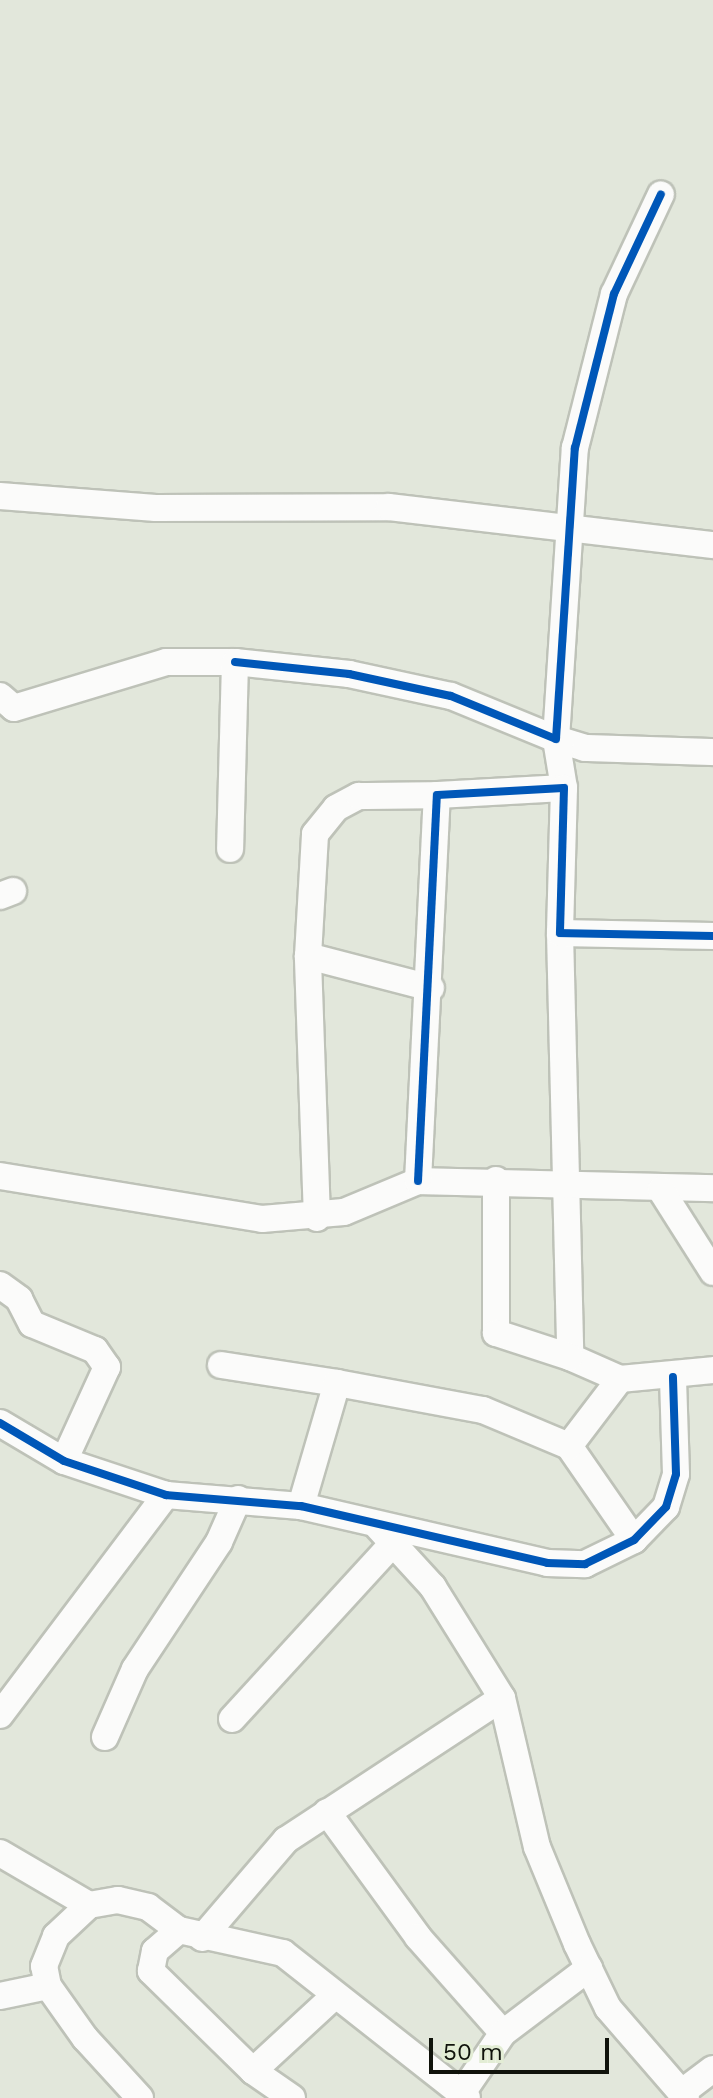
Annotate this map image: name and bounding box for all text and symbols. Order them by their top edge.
scale bar [433,2022,613,2072]
text: 50 m [443,2038,503,2066]

